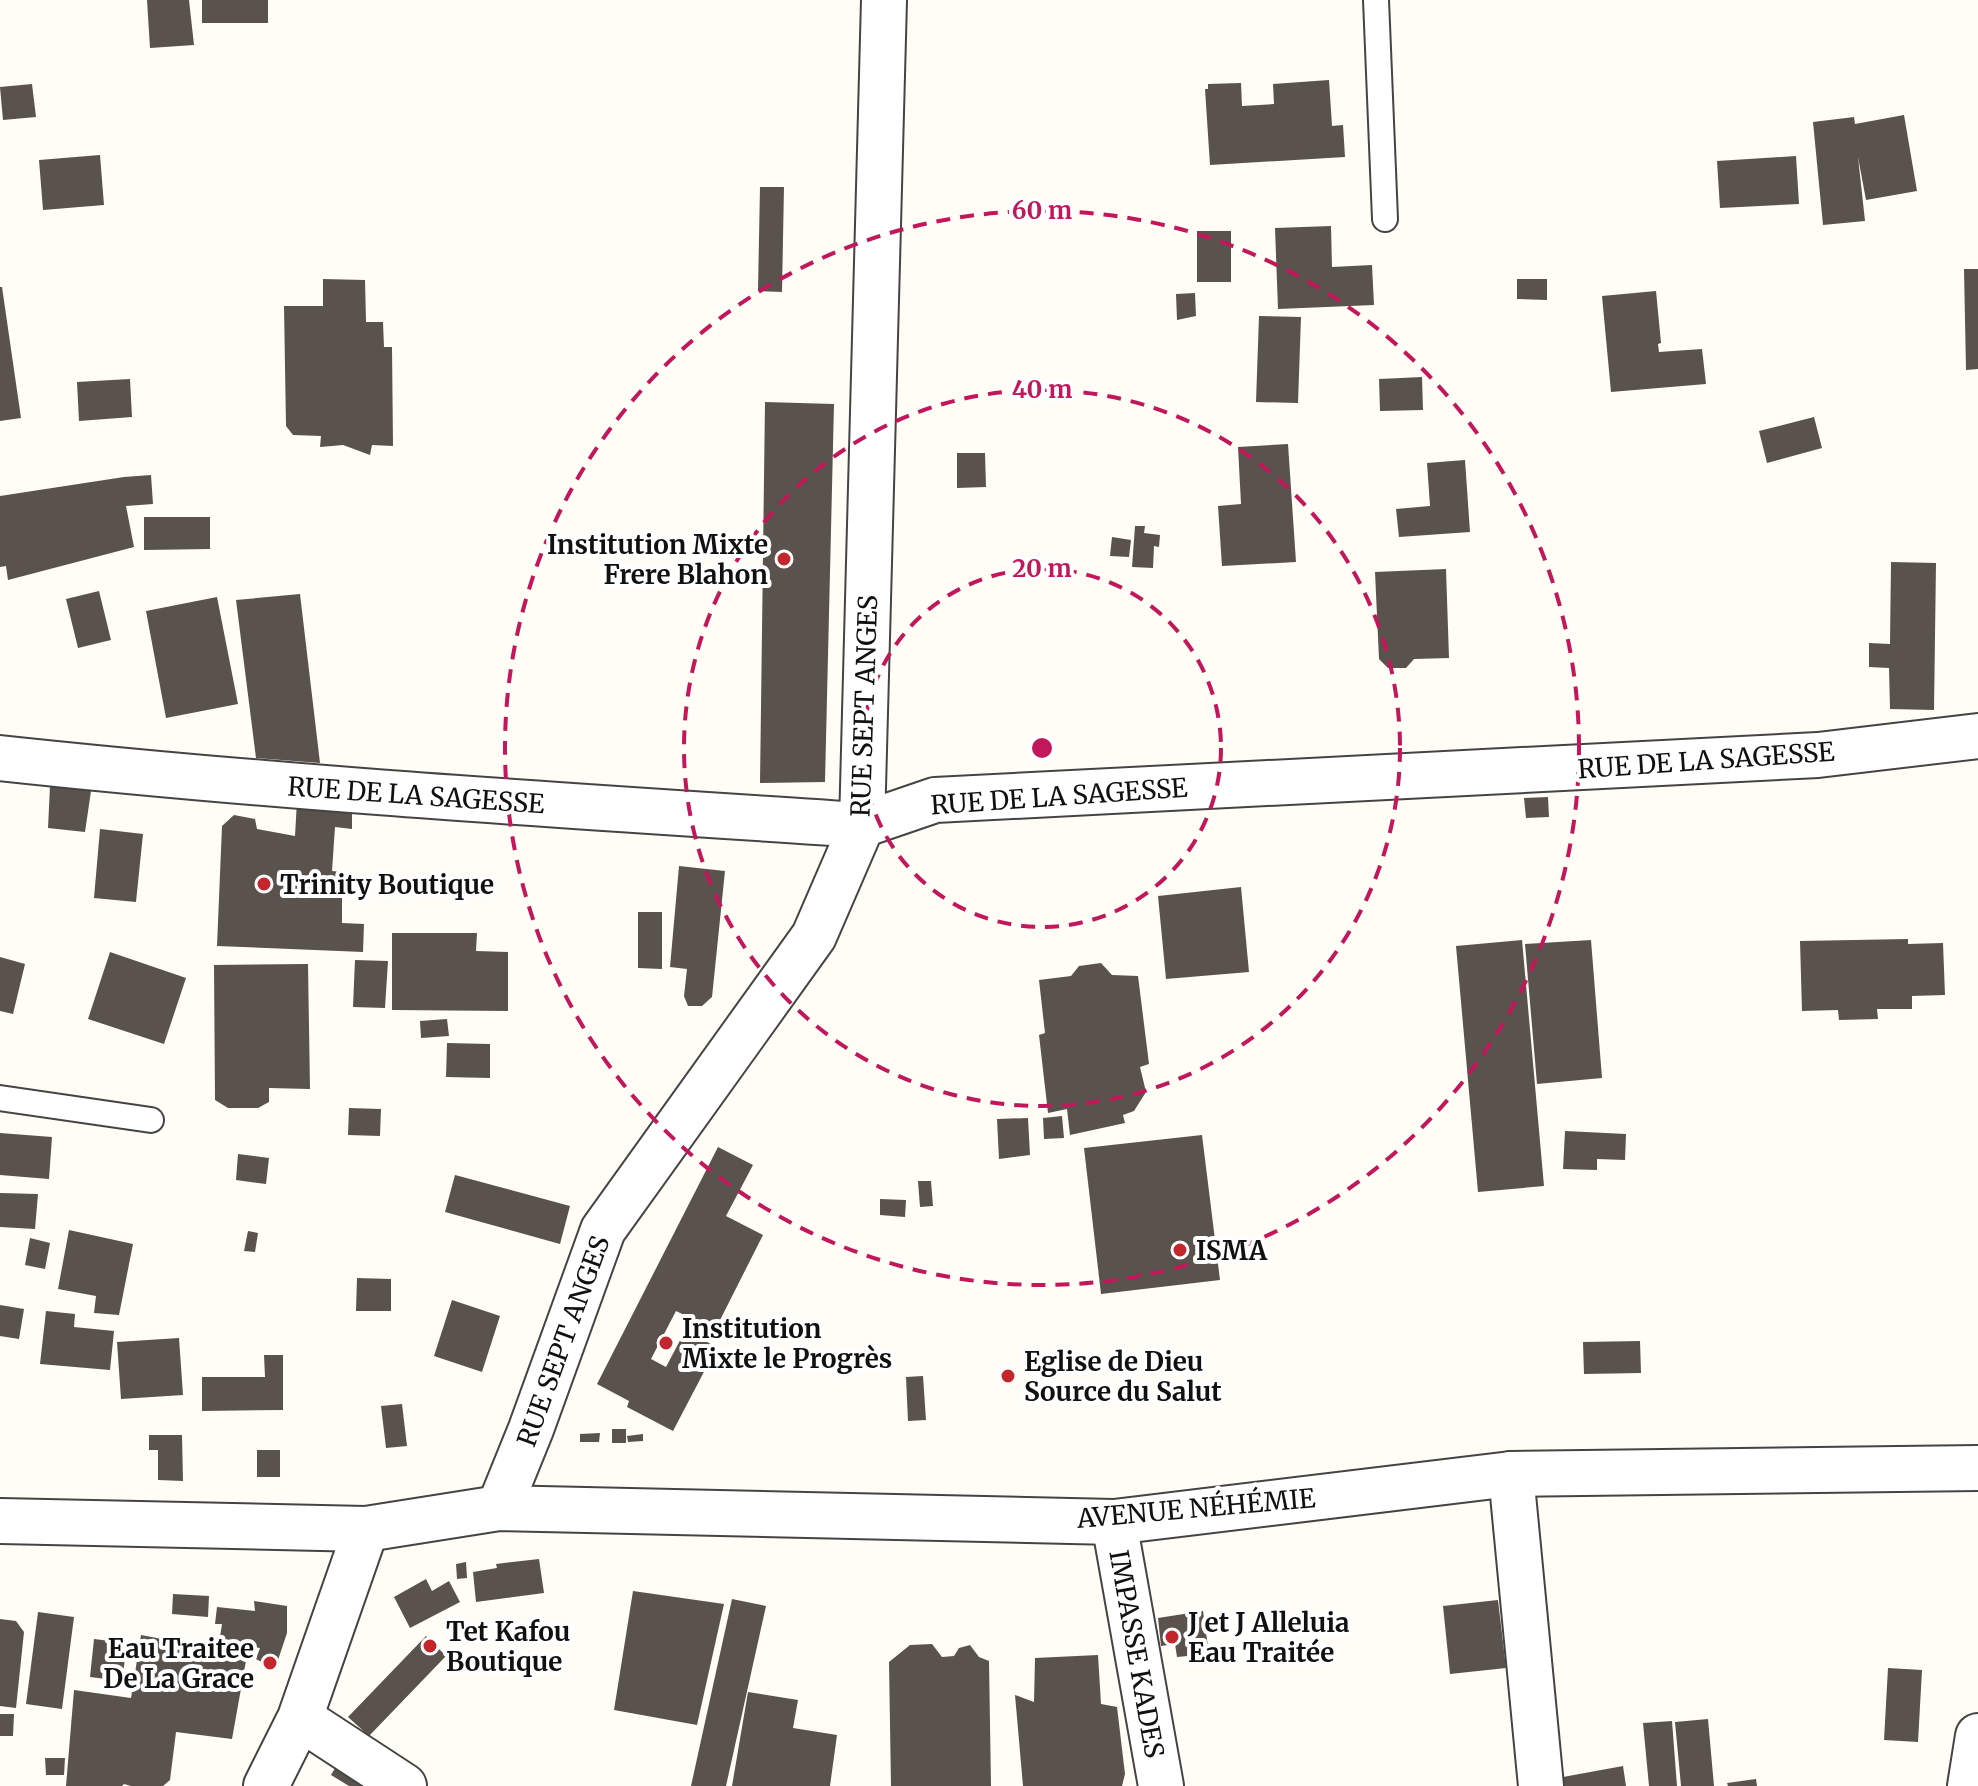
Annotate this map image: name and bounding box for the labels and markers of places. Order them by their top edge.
place label: Institution Mixte Frere Blahon [547,528,768,591]
marker: Institution Mixte Frere Blahon [775,550,793,568]
centre of rings [1028,734,1056,762]
place label: Trinity Boutique [280,868,494,901]
marker: Trinity Boutique [255,875,273,893]
place label: ISMA [1196,1234,1268,1267]
marker: ISMA [1171,1241,1189,1259]
place label: Institution Mixte le Progrès [682,1312,892,1375]
marker: Institution Mixte le Progrès [657,1334,675,1352]
place label: Eglise de Dieu Source du Salut [1024,1345,1222,1408]
marker: Eglise de Dieu Source du Salut [999,1367,1017,1385]
place label: J et J Alleluia Eau Traitée [1187,1606,1349,1669]
place label: Tet Kafou Boutique [446,1615,570,1678]
marker: J et J Alleluia Eau Traitée [1163,1628,1181,1646]
place label: Eau Traitee De La Grace [103,1632,254,1695]
marker: Tet Kafou Boutique [421,1637,439,1655]
marker: Eau Traitee De La Grace [261,1654,279,1672]

